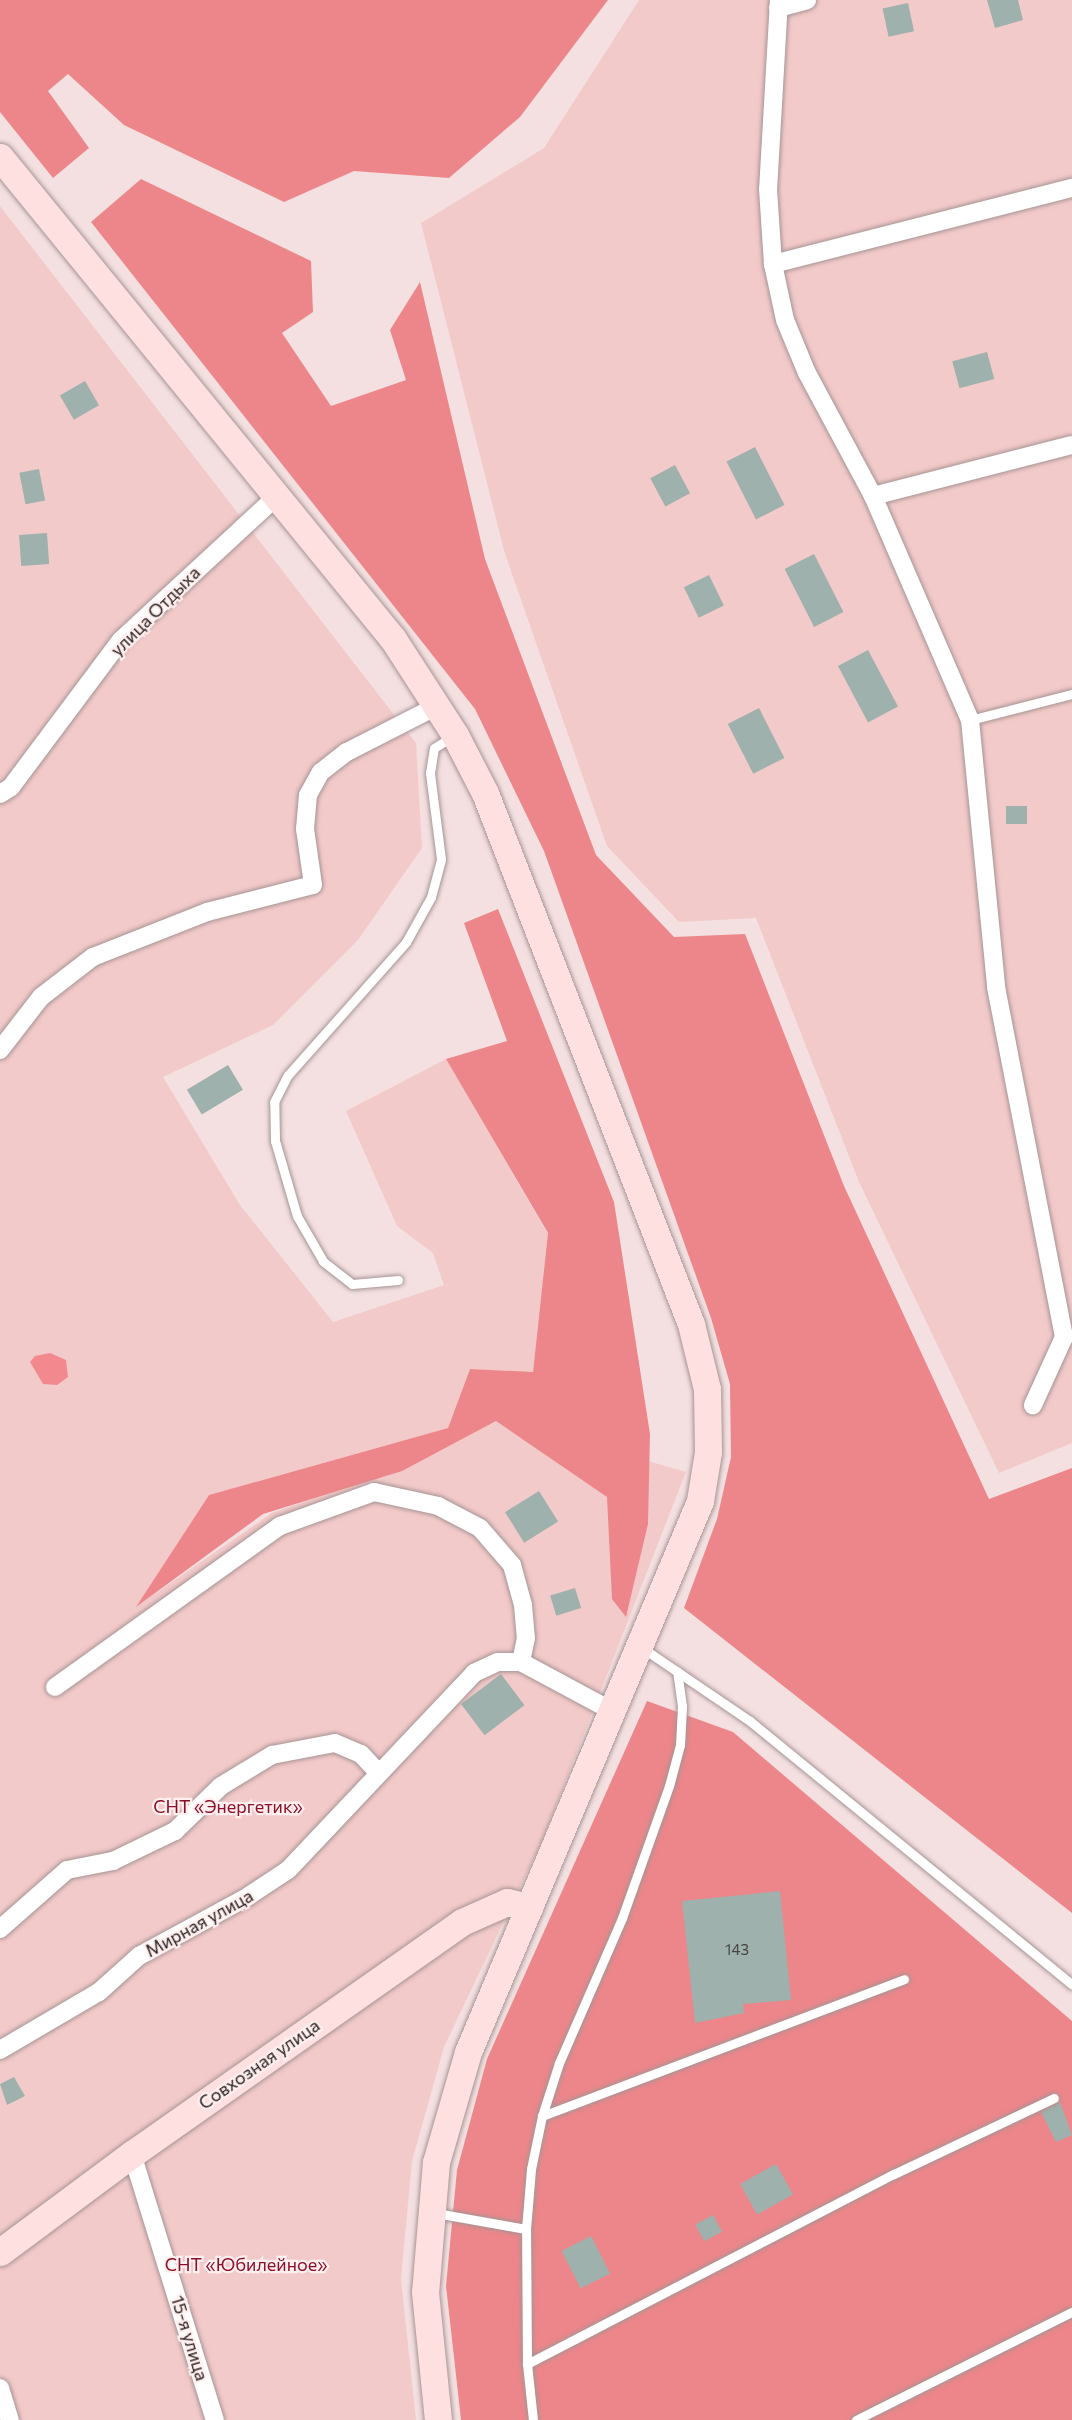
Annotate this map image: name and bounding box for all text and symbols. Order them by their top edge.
street label: улица Отдыха [106,562,204,660]
park label: СНТ «Энергетик» [153,1795,303,1817]
street label: Мирная улица [141,1885,257,1961]
house number: 143 [725,1941,749,1959]
street label: Совхозная улица [194,2014,324,2114]
park label: СНТ «Юбилейное» [165,2253,327,2275]
street label: 15-я улица [167,2293,213,2383]

